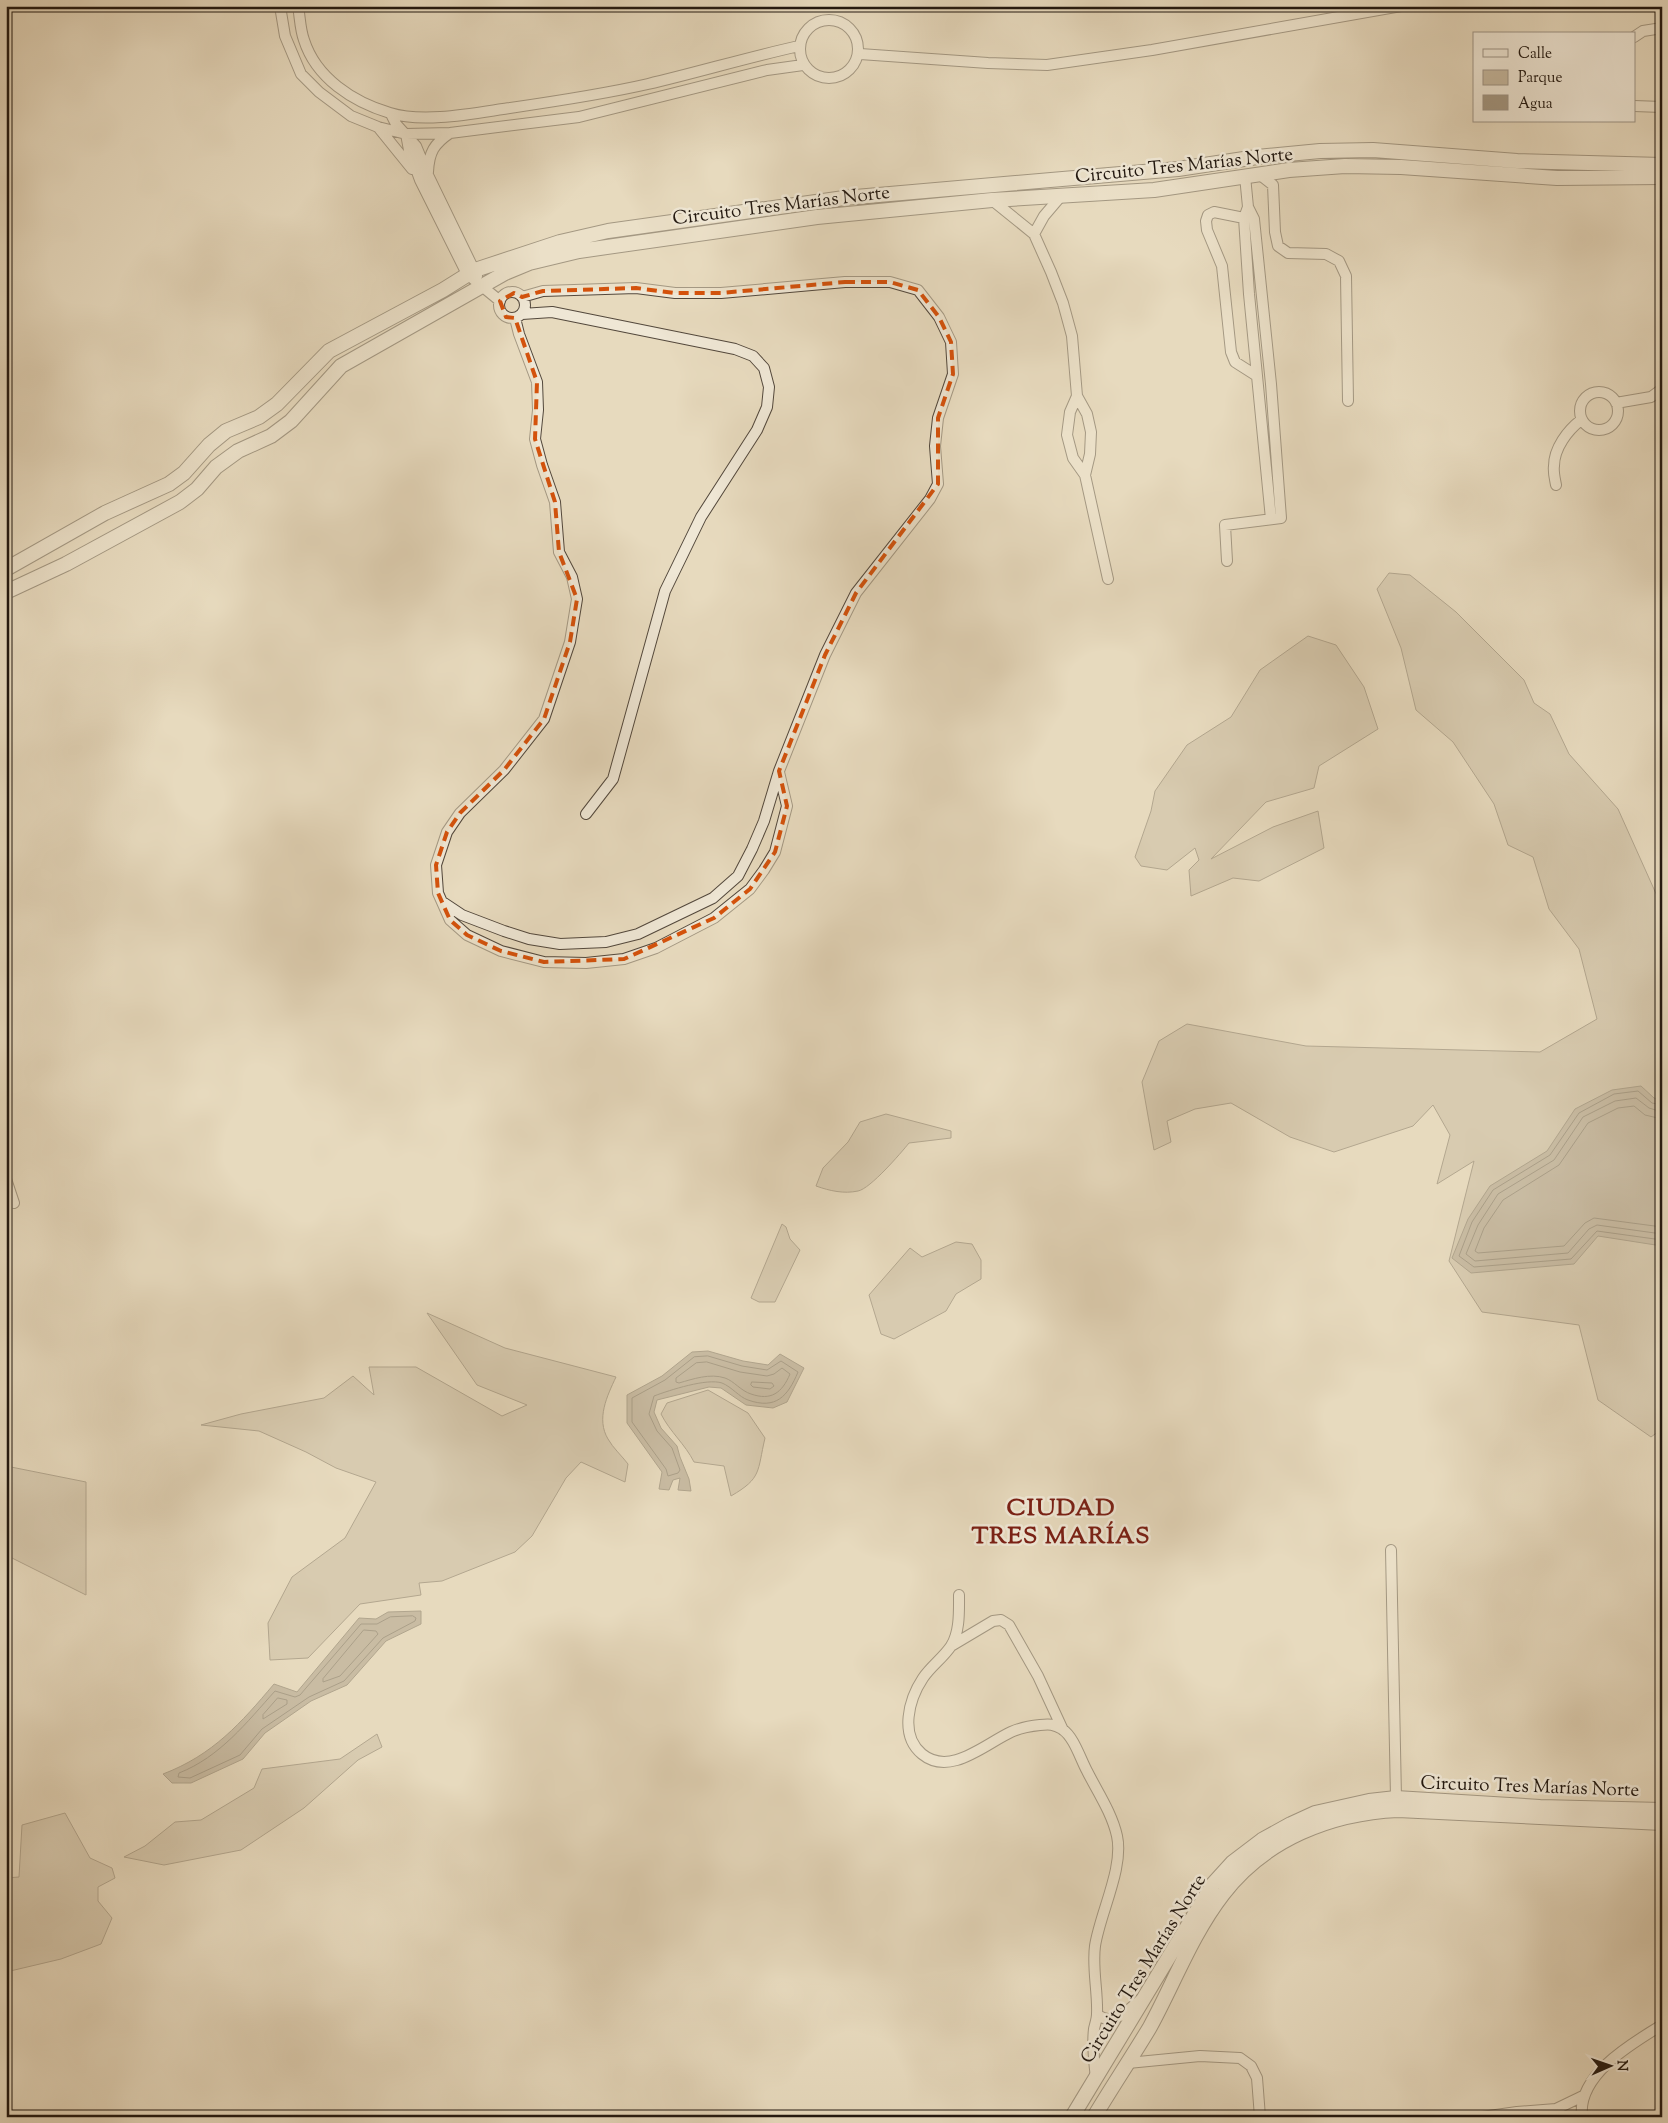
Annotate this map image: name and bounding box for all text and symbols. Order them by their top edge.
legend [1473,32,1636,122]
text: Calle [1518,44,1552,65]
text: Parque [1518,68,1562,89]
text: Agua [1518,94,1553,115]
street label: Circuito Tres Marías Norte [1074,142,1295,191]
street label: Circuito Tres Marías Norte [671,180,892,233]
district label: CIUDAD TRES MARÍAS [971,1492,1151,1554]
street label: Circuito Tres Marías Norte [1420,1770,1640,1805]
street label: Circuito Tres Marías Norte [1075,1869,1214,2069]
north arrow [1586,2040,1636,2090]
text: N [1611,2060,1631,2072]

